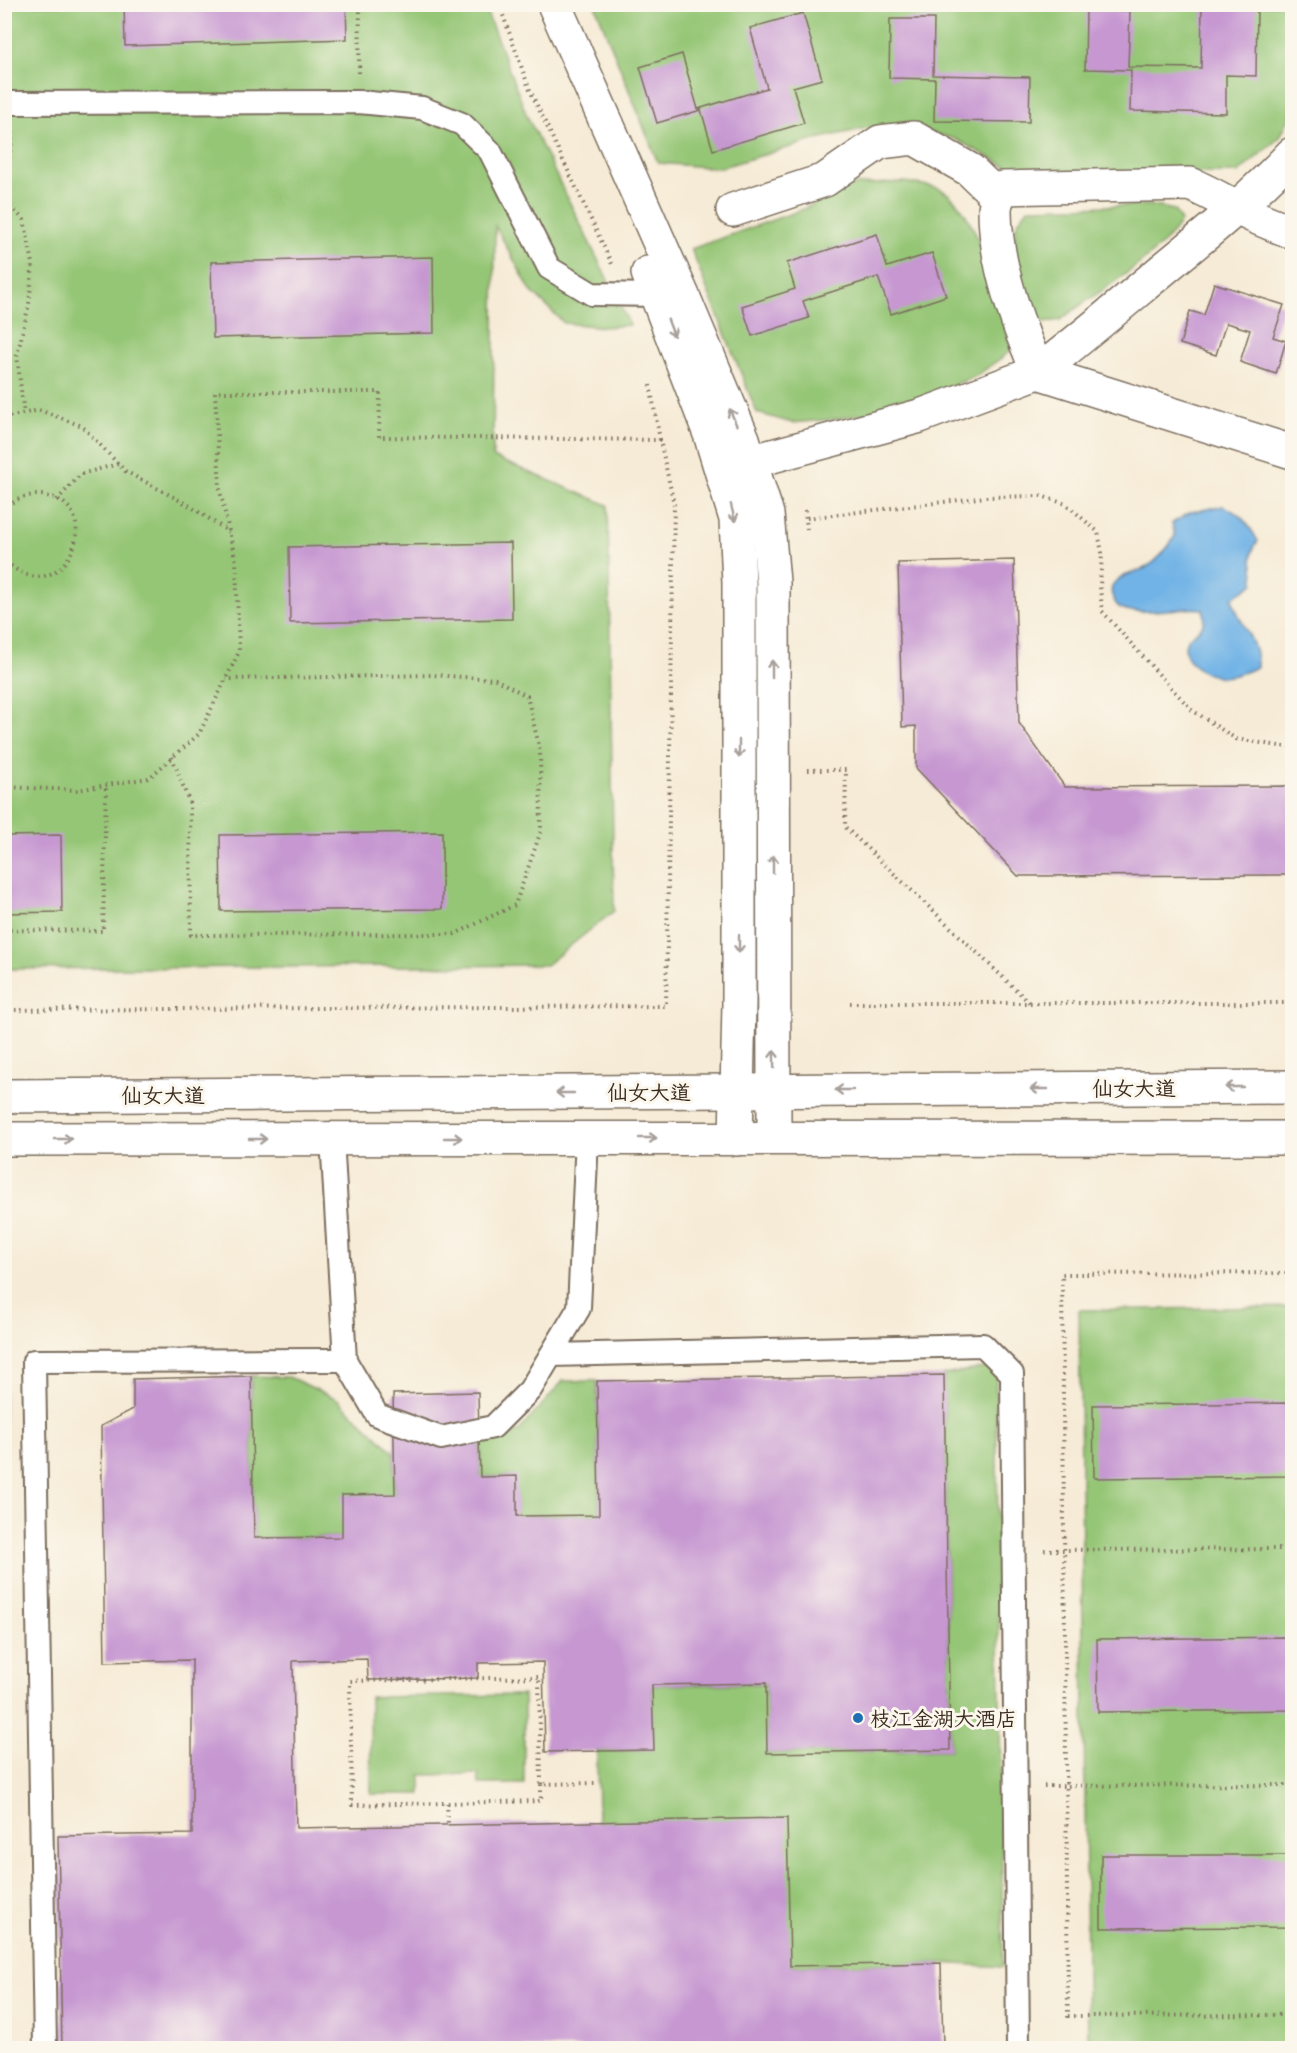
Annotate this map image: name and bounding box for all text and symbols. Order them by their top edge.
one-way arrow [666,318,677,337]
one-way arrow [727,408,738,427]
one-way arrow [728,503,740,522]
one-way arrow [766,659,778,679]
one-way arrow [733,739,745,759]
one-way arrow [767,854,779,874]
one-way arrow [733,934,745,954]
one-way arrow [768,1049,780,1069]
street label: 仙女大道 [1092,1076,1176,1101]
street label: 仙女大道 [607,1080,691,1105]
one-way arrow [1225,1081,1245,1093]
street label: 仙女大道 [121,1083,205,1108]
one-way arrow [1030,1083,1050,1094]
one-way arrow [835,1084,855,1096]
one-way arrow [556,1087,576,1099]
one-way arrow [442,1132,462,1144]
one-way arrow [52,1133,72,1145]
one-way arrow [247,1133,267,1145]
one-way arrow [637,1133,657,1144]
place label: 枝江金湖大酒店 [870,1706,1017,1731]
marker: 枝江金湖大酒店 [851,1711,865,1725]

